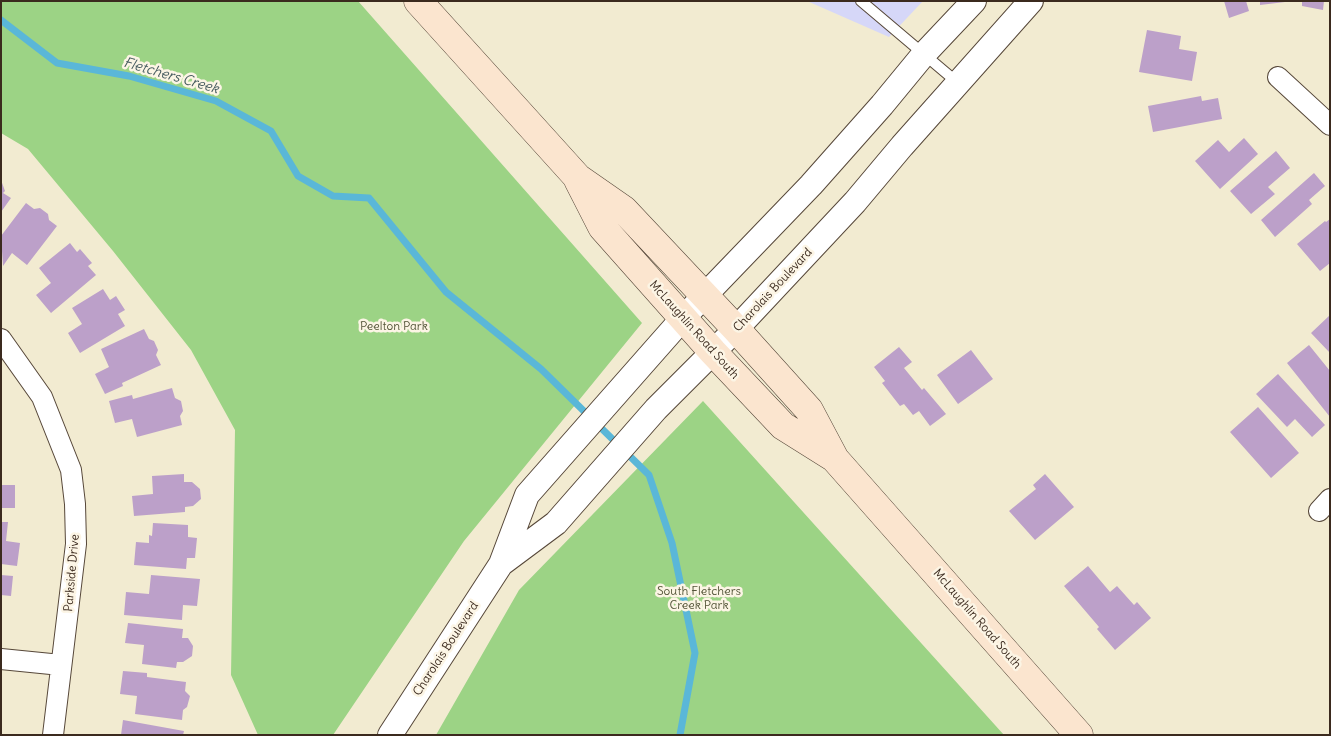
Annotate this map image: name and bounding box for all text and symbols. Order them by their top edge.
water label: Fletchers Creek [122,54,220,98]
street label: Charolais Boulevard [731,245,815,335]
street label: McLaughlin Road South [646,278,742,382]
park label: Peelton Park [360,320,428,334]
street label: Parkside Drive [61,534,83,612]
street label: McLaughlin Road South [930,566,1024,672]
park label: South Fletchers Creek Park [657,585,741,613]
street label: Charolais Boulevard [410,599,482,699]

